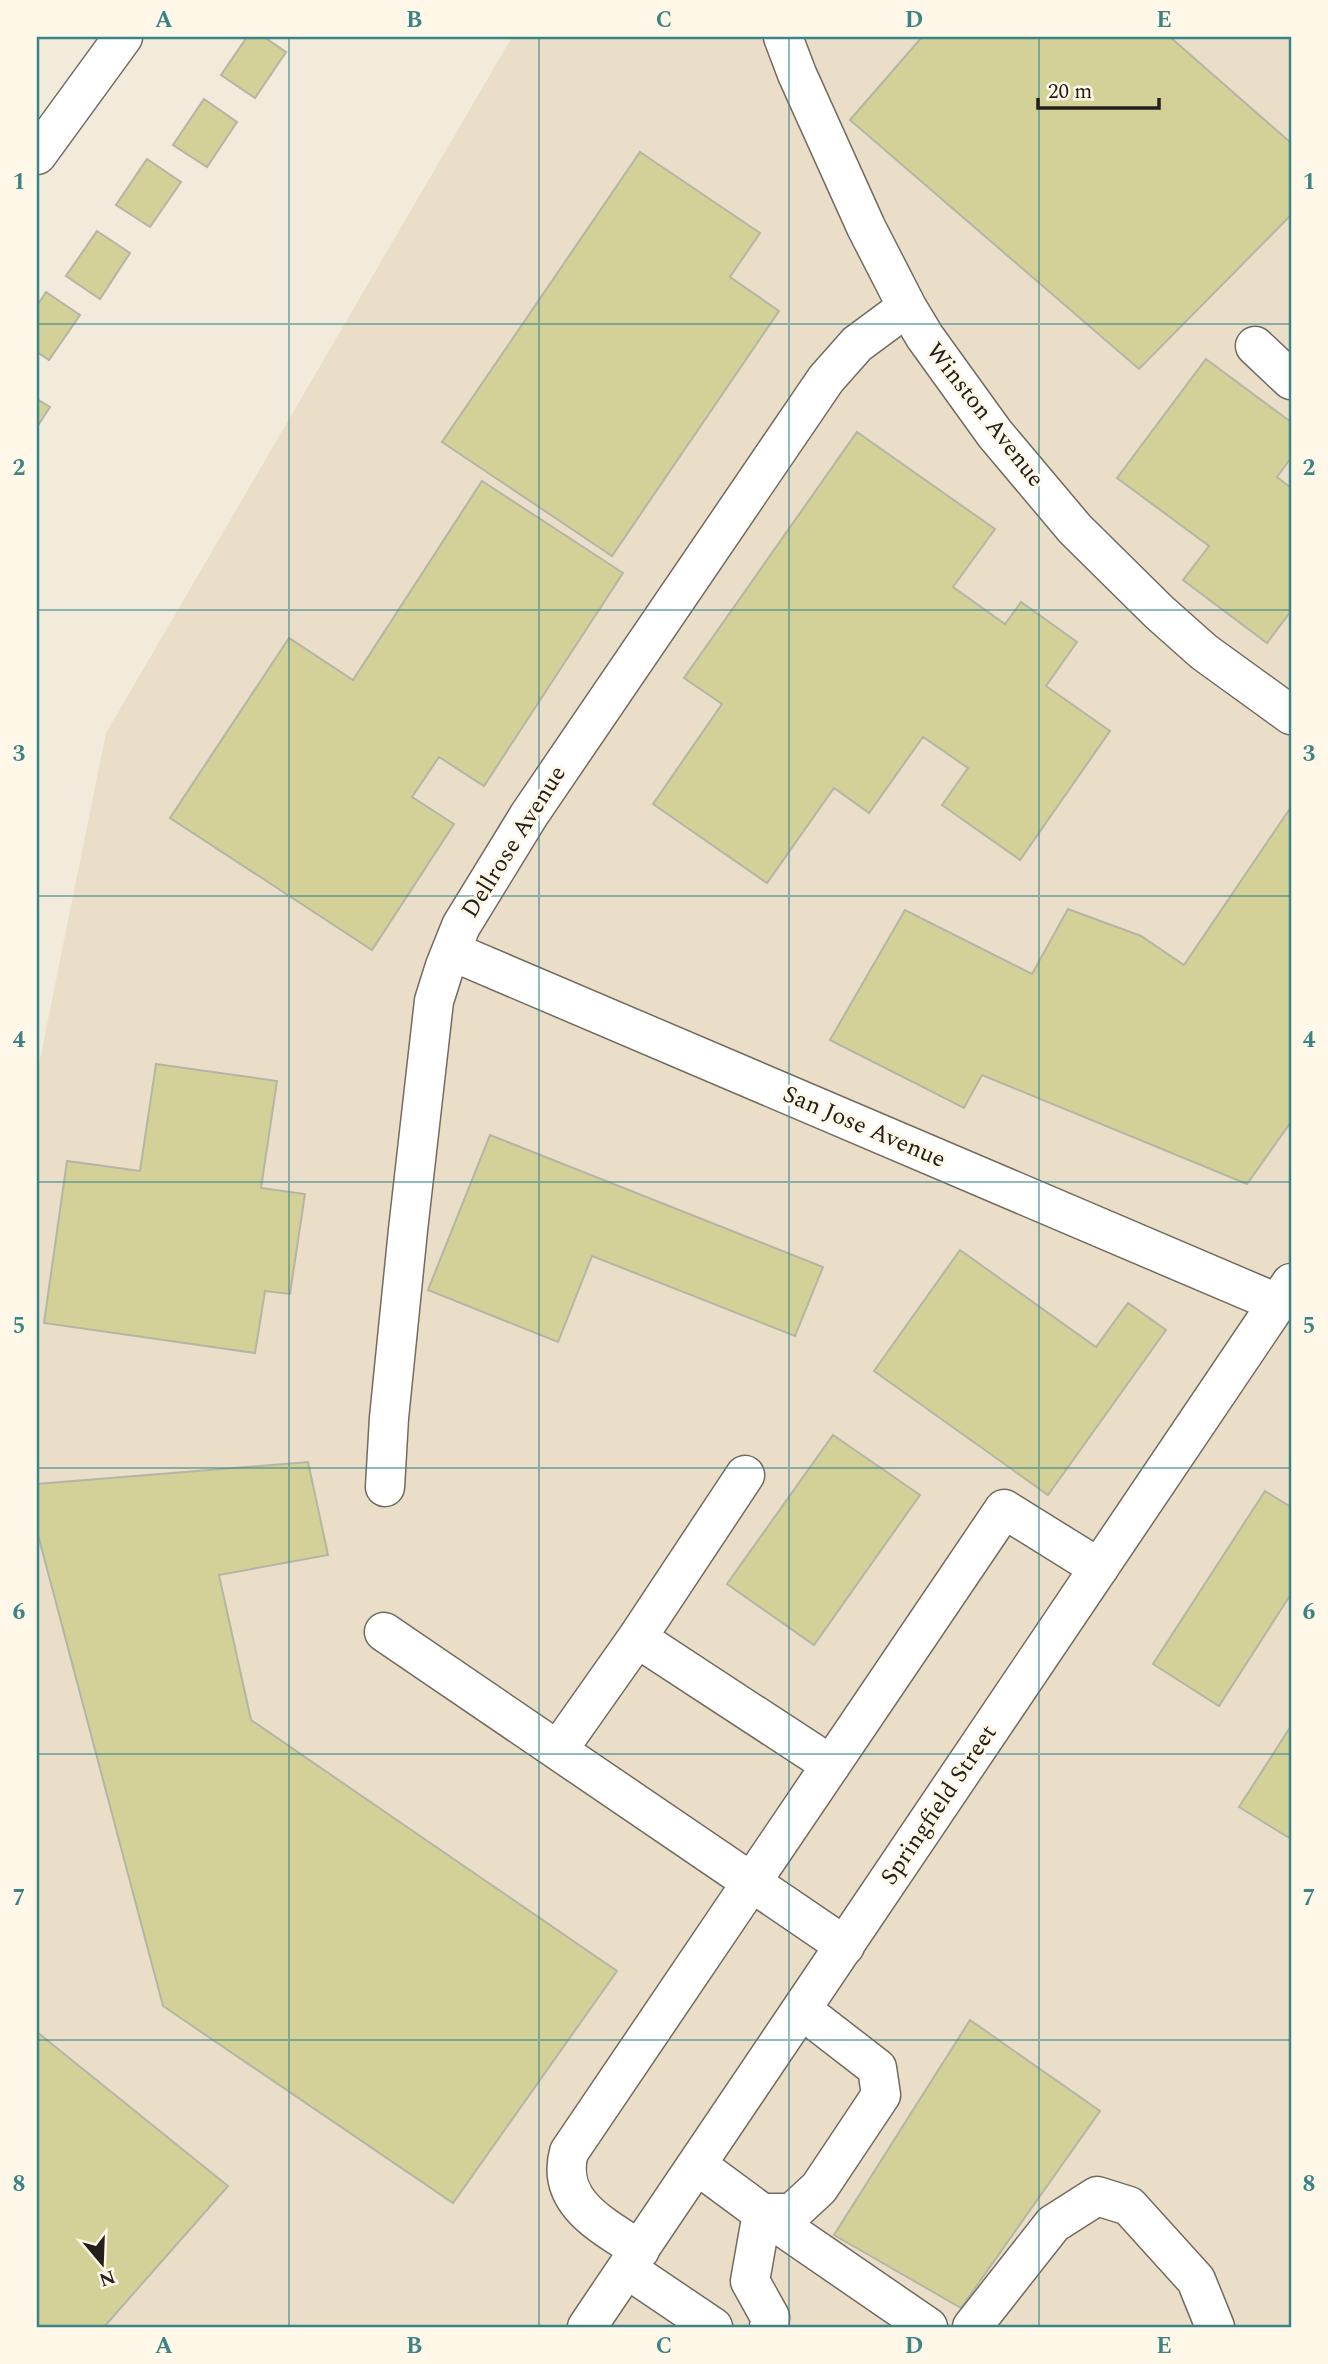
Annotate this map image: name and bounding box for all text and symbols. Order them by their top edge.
text: A [155,3,173,38]
text: B [406,3,422,38]
text: C [656,3,672,38]
text: D [905,3,923,38]
text: E [1156,3,1172,38]
scale bar [1038,66,1158,110]
text: 20 m [1048,76,1092,108]
text: 1 [13,165,25,200]
text: 1 [1303,165,1315,200]
street label: Winston Avenue [917,335,1053,495]
text: 2 [13,451,26,486]
text: 2 [1303,451,1316,486]
text: 3 [13,737,26,772]
text: 3 [1303,737,1316,772]
street label: Dellrose Avenue [453,759,575,925]
text: 4 [13,1023,26,1058]
text: 4 [1303,1023,1316,1058]
street label: San Jose Avenue [777,1076,951,1178]
text: 5 [13,1309,25,1344]
text: 5 [1303,1309,1315,1344]
text: 6 [13,1595,26,1630]
text: 6 [1303,1595,1316,1630]
street label: Springfield Street [872,1717,1006,1893]
text: 7 [13,1881,25,1916]
text: 7 [1303,1881,1315,1916]
text: 8 [13,2167,25,2202]
text: 8 [1303,2167,1315,2202]
north arrow [66,2228,136,2298]
text: N [95,2261,119,2294]
text: A [155,2329,173,2364]
text: B [406,2329,422,2364]
text: C [656,2329,672,2364]
text: D [905,2329,923,2364]
text: E [1156,2329,1172,2364]

